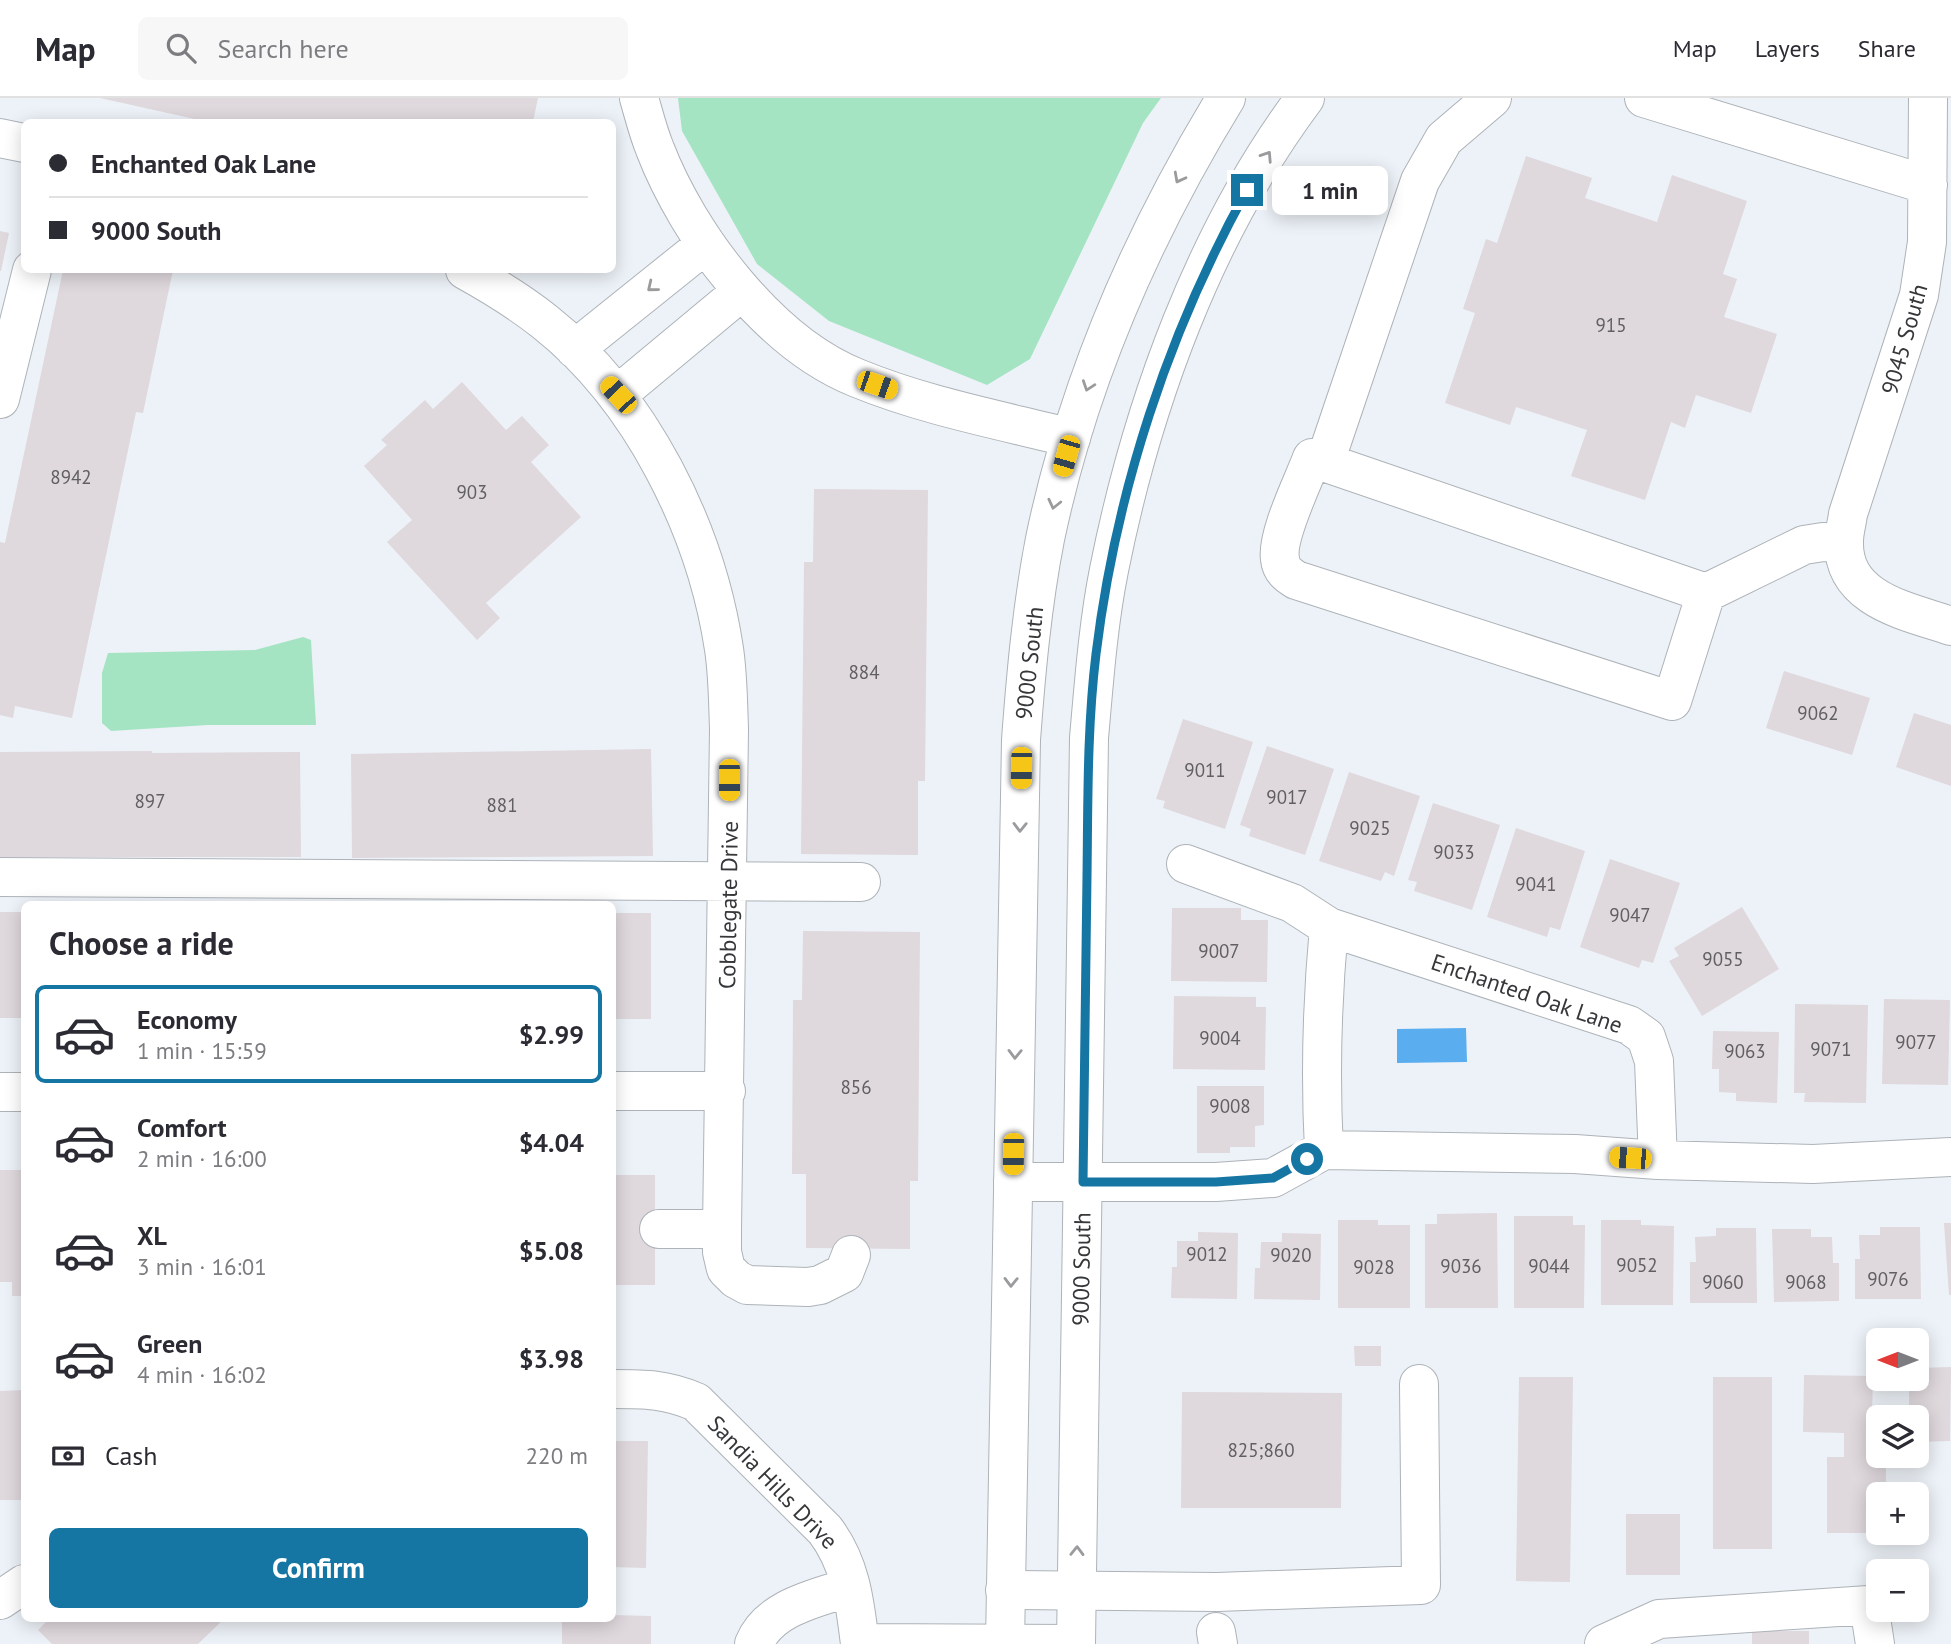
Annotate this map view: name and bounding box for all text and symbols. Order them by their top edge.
search box [138,17,628,80]
text: Map [35,27,96,70]
icon: search [162,29,200,67]
text: Search here [218,32,349,65]
text: Map [1673,33,1717,64]
text: Layers [1755,33,1820,64]
text: Share [1858,33,1916,64]
text: Enchanted Oak Lane [91,147,316,180]
one-way arrow [1259,151,1271,164]
callout: 1 min [1272,166,1387,214]
one-way arrow [1174,171,1187,183]
route end [1231,174,1263,206]
text: 1 min [1302,176,1358,205]
text: 9000 South [91,214,222,247]
one-way arrow [648,278,660,291]
street label: 9045 South [1874,280,1934,398]
house number: 915 [1595,313,1627,337]
car [854,368,901,402]
car [596,372,641,418]
one-way arrow [1082,379,1096,391]
car [1051,433,1082,479]
house number: 8942 [50,465,92,489]
house number: 903 [456,480,488,504]
one-way arrow [1048,498,1062,510]
street label: 9000 South [1009,605,1049,721]
house number: 884 [848,660,880,684]
house number: 9062 [1797,701,1839,725]
car [1011,747,1032,789]
house number: 9011 [1184,758,1226,782]
car [719,759,740,801]
house number: 9017 [1266,785,1308,809]
house number: 897 [134,789,166,813]
house number: 881 [486,793,518,817]
house number: 9025 [1349,816,1391,840]
street label: Cobblegate Drive [712,821,744,989]
one-way arrow [1012,822,1027,833]
house number: 9033 [1433,840,1475,864]
house number: 9041 [1515,872,1557,896]
house number: 9047 [1609,903,1651,927]
text: Choose a ride [49,922,234,964]
house number: 9007 [1198,939,1240,963]
street label: Enchanted Oak Lane [1428,947,1626,1039]
house number: 9055 [1702,947,1744,971]
icon: car [53,1003,116,1066]
text: Economy [137,1003,237,1036]
text: $2.99 [519,1018,584,1051]
house number: 9004 [1199,1026,1241,1050]
house number: 9077 [1895,1030,1937,1054]
text: 1 min · 15:59 [137,1036,267,1065]
house number: 9071 [1810,1037,1852,1061]
house number: 9063 [1724,1039,1766,1063]
one-way arrow [1008,1049,1023,1060]
house number: 856 [840,1075,872,1099]
house number: 9008 [1209,1094,1251,1118]
icon: car [53,1111,116,1174]
text: Comfort [137,1111,227,1144]
text: $4.04 [519,1126,584,1159]
car [1003,1133,1024,1175]
route start [1291,1143,1323,1175]
text: 2 min · 16:00 [137,1144,267,1173]
car [1609,1146,1652,1170]
street label: 9000 South [1066,1212,1096,1326]
icon: car [53,1219,116,1282]
text: XL [137,1219,167,1252]
text: $5.08 [519,1234,584,1267]
house number: 9012 [1186,1242,1228,1266]
house number: 9020 [1270,1243,1312,1267]
text: 3 min · 16:01 [137,1252,267,1281]
house number: 9052 [1616,1253,1658,1277]
house number: 9036 [1440,1254,1482,1278]
house number: 9044 [1528,1254,1570,1278]
house number: 9028 [1353,1255,1395,1279]
house number: 9076 [1867,1267,1909,1291]
house number: 9060 [1702,1270,1744,1294]
house number: 9068 [1785,1270,1827,1294]
one-way arrow [1003,1277,1019,1288]
icon: car [53,1327,116,1390]
text: Green [137,1327,202,1360]
north arrow [1866,1328,1928,1391]
map controls [1866,1328,1929,1622]
text: $3.98 [519,1342,584,1375]
text: 4 min · 16:02 [137,1360,267,1389]
button: layers [1866,1405,1929,1468]
street label: Sandia Hills Drive [702,1409,844,1555]
icon: cash [49,1437,87,1475]
house number: 825;860 [1228,1438,1295,1462]
text: Cash [105,1439,157,1472]
text: 220 m [526,1441,588,1470]
button: + [1866,1482,1929,1545]
button: Confirm [49,1528,588,1608]
one-way arrow [1070,1546,1085,1557]
button: − [1866,1559,1929,1622]

